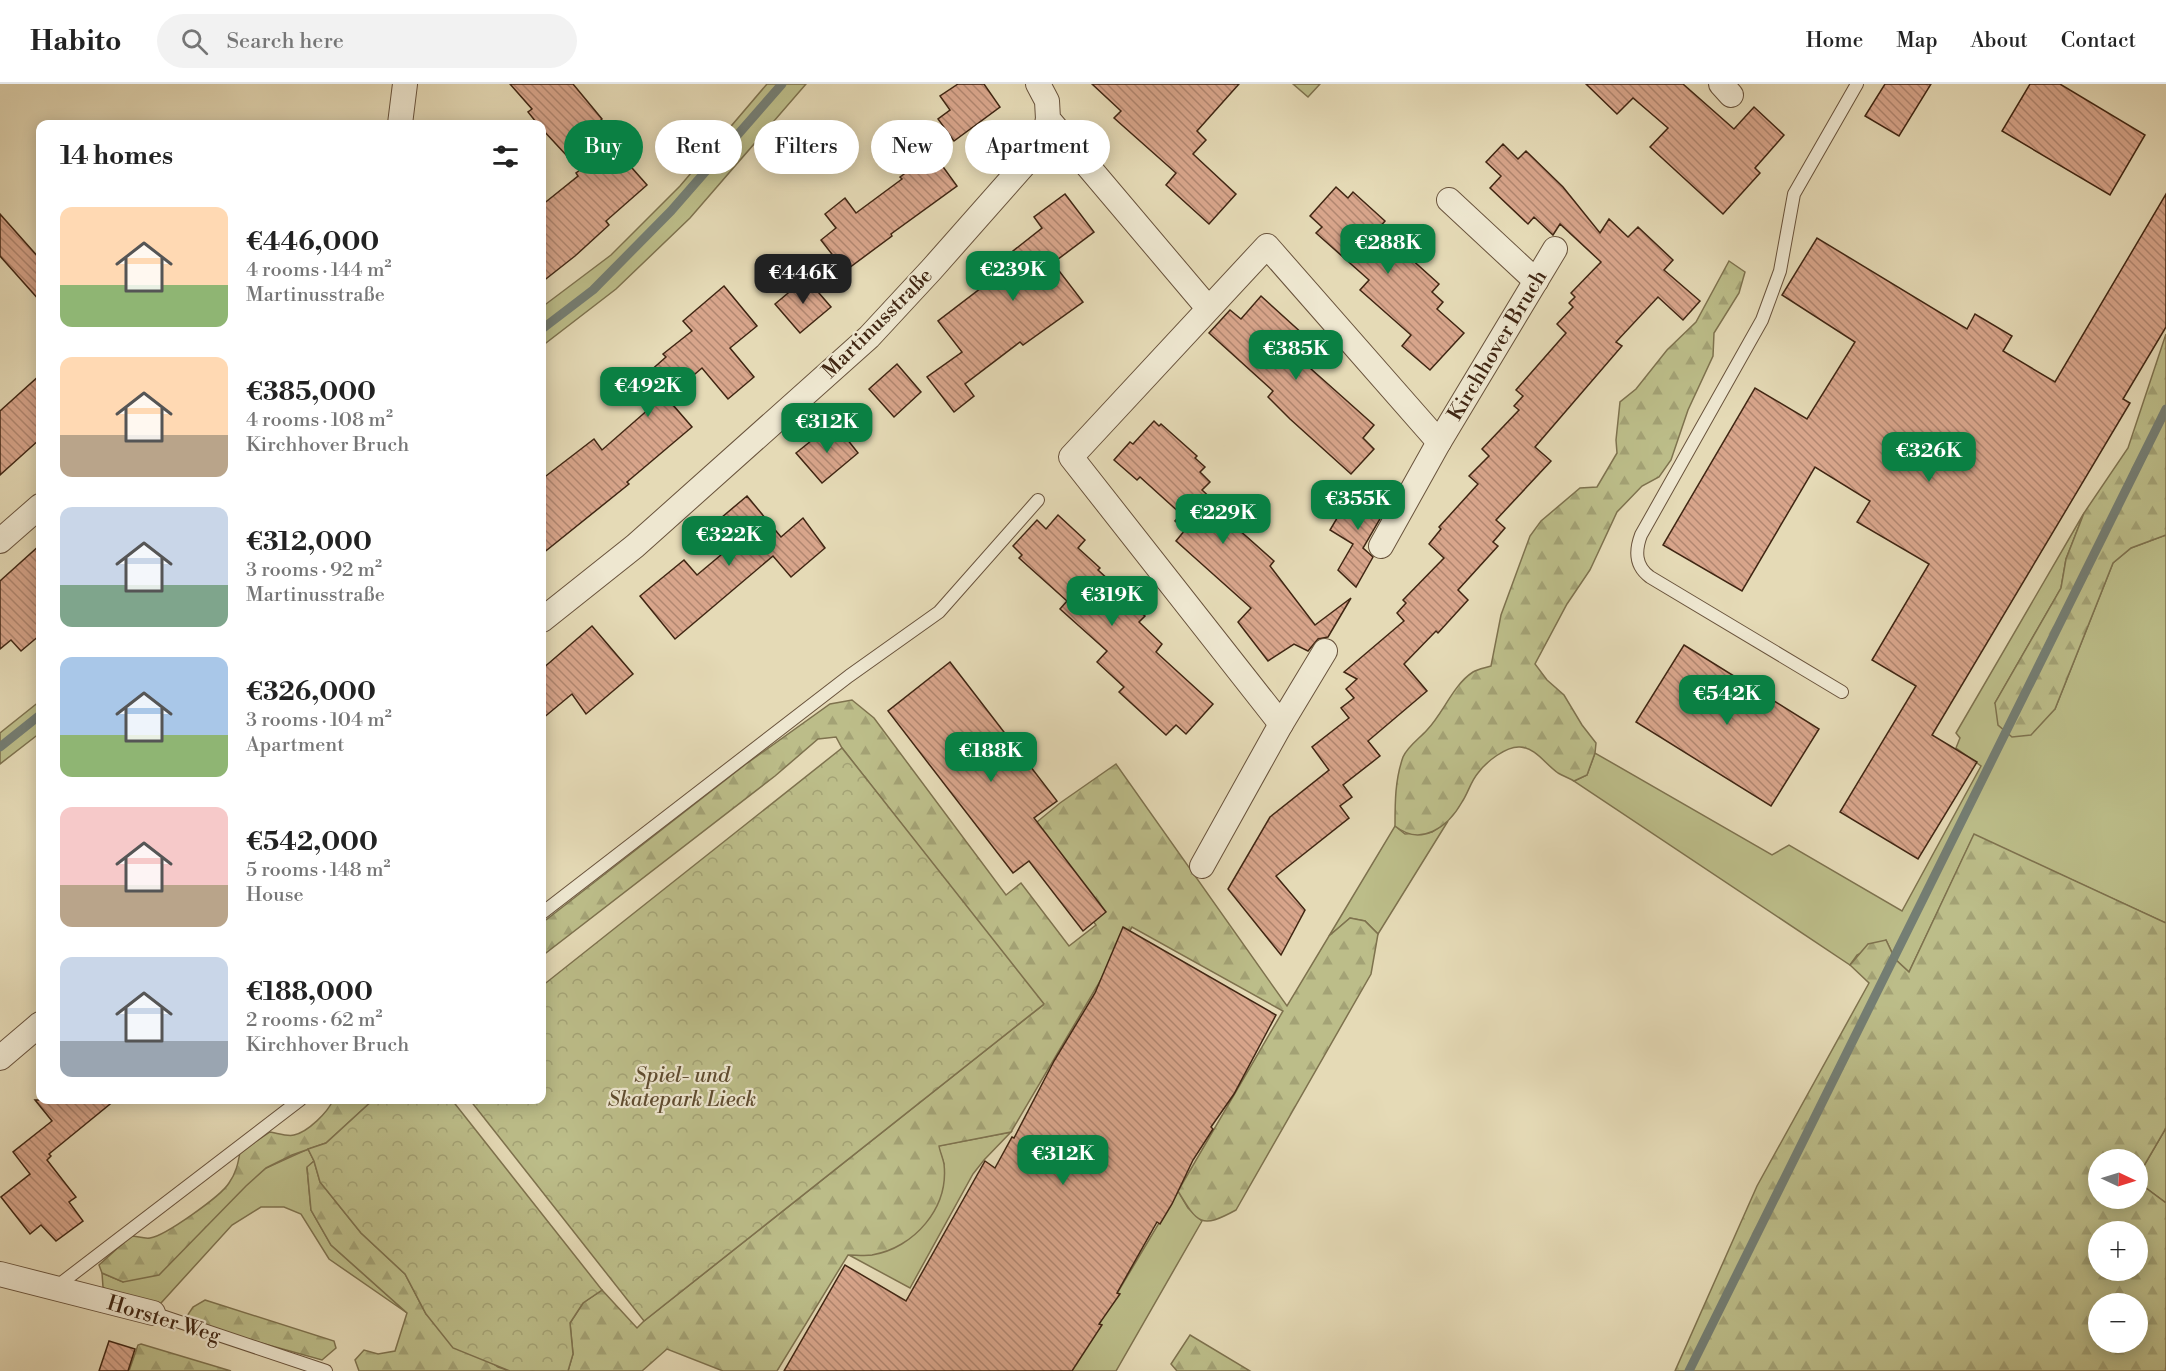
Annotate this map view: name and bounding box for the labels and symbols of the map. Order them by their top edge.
pin: €288K [1346,224,1430,275]
pin: €239K [971,251,1055,302]
pin: €446K [761,254,845,305]
street label: Martinusstraße [817,263,938,384]
street label: Kirchhover Bruch [1443,265,1553,426]
pin: €385K [1254,330,1338,381]
pin: €492K [606,367,690,418]
pin: €312K [785,403,869,454]
pin: €326K [1887,432,1971,483]
pin: €355K [1316,480,1400,531]
pin: €229K [1181,494,1265,545]
pin: €322K [687,516,771,567]
pin: €319K [1070,576,1154,627]
pin: €542K [1685,675,1769,726]
pin: €188K [949,732,1033,783]
park label: Spiel- und Skatepark Lieck [608,1063,756,1113]
pin: €312K [1021,1135,1105,1186]
north arrow [2088,1149,2148,1209]
street label: Horster Weg [104,1290,224,1350]

